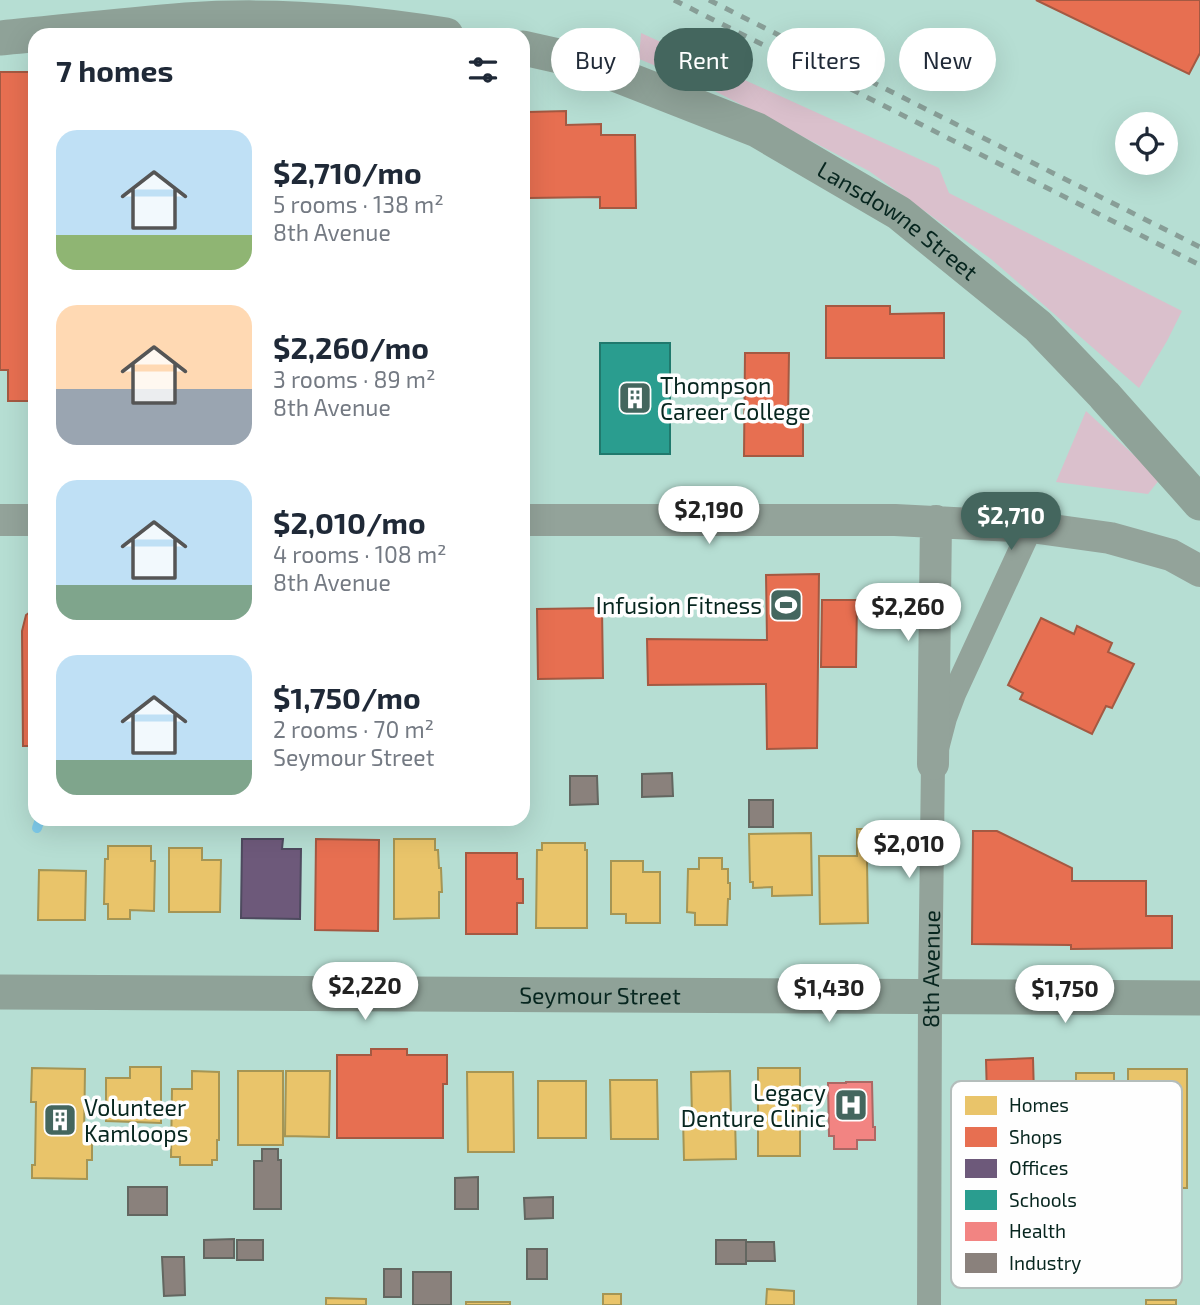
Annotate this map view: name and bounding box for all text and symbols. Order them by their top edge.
chip: Buy [551,28,640,91]
chip: Rent [654,28,753,91]
chip: Filters [767,28,885,91]
chip: New [899,28,996,91]
icon: filters [464,51,502,89]
text: 7 homes [56,52,173,88]
map controls [1115,112,1178,175]
button: locate [1115,112,1178,175]
text: $2,710/mo [273,154,422,190]
street label: Lansdowne Street [813,155,984,286]
icon: home [112,158,196,242]
text: 5 rooms · 138 m² [273,190,444,218]
text: 8th Avenue [273,218,391,246]
text: $2,260/mo [273,329,429,365]
icon: home [112,333,196,417]
text: 3 rooms · 89 m² [273,365,435,393]
place label: Thompson Career College [660,371,811,425]
building icon: Thompson Career College [616,379,654,417]
text: 8th Avenue [273,393,391,421]
pin: $2,190 [652,486,766,546]
pin: $2,710 [954,492,1068,552]
text: $2,190 [674,495,744,523]
text: $2,710 [977,501,1045,529]
text: $2,010/mo [273,504,426,540]
icon: home [112,508,196,592]
text: 4 rooms · 108 m² [273,540,447,568]
text: 8th Avenue [273,568,391,596]
pin: $2,260 [851,584,965,643]
sports icon: Infusion Fitness [767,586,805,624]
place label: Infusion Fitness [596,591,762,619]
text: $2,260 [871,592,945,620]
text: $1,750/mo [273,679,421,715]
icon: home [112,683,196,767]
text: 2 rooms · 70 m² [273,715,434,743]
text: Seymour Street [273,743,434,771]
pin: $2,010 [852,820,966,880]
text: $2,010 [873,829,945,857]
street label: 8th Avenue [916,910,945,1028]
pin: $2,220 [308,962,422,1022]
pin: $1,430 [772,964,886,1024]
pin: $1,750 [1008,965,1122,1025]
text: $2,220 [328,971,402,999]
text: $1,430 [794,973,864,1001]
text: $1,750 [1031,974,1099,1002]
street label: Seymour Street [519,981,681,1009]
place label: Legacy Denture Clinic [681,1078,826,1132]
legend [951,1081,1182,1288]
hospital icon: Legacy Denture Clinic [832,1086,870,1124]
place label: Volunteer Kamloops [84,1093,188,1147]
text: Homes [1009,1093,1069,1116]
building icon: Volunteer Kamloops [41,1101,79,1139]
text: Shops [1009,1125,1062,1148]
text: Offices [1009,1156,1068,1179]
text: Schools [1009,1188,1077,1211]
text: Health [1009,1219,1066,1242]
text: Industry [1009,1251,1081,1274]

